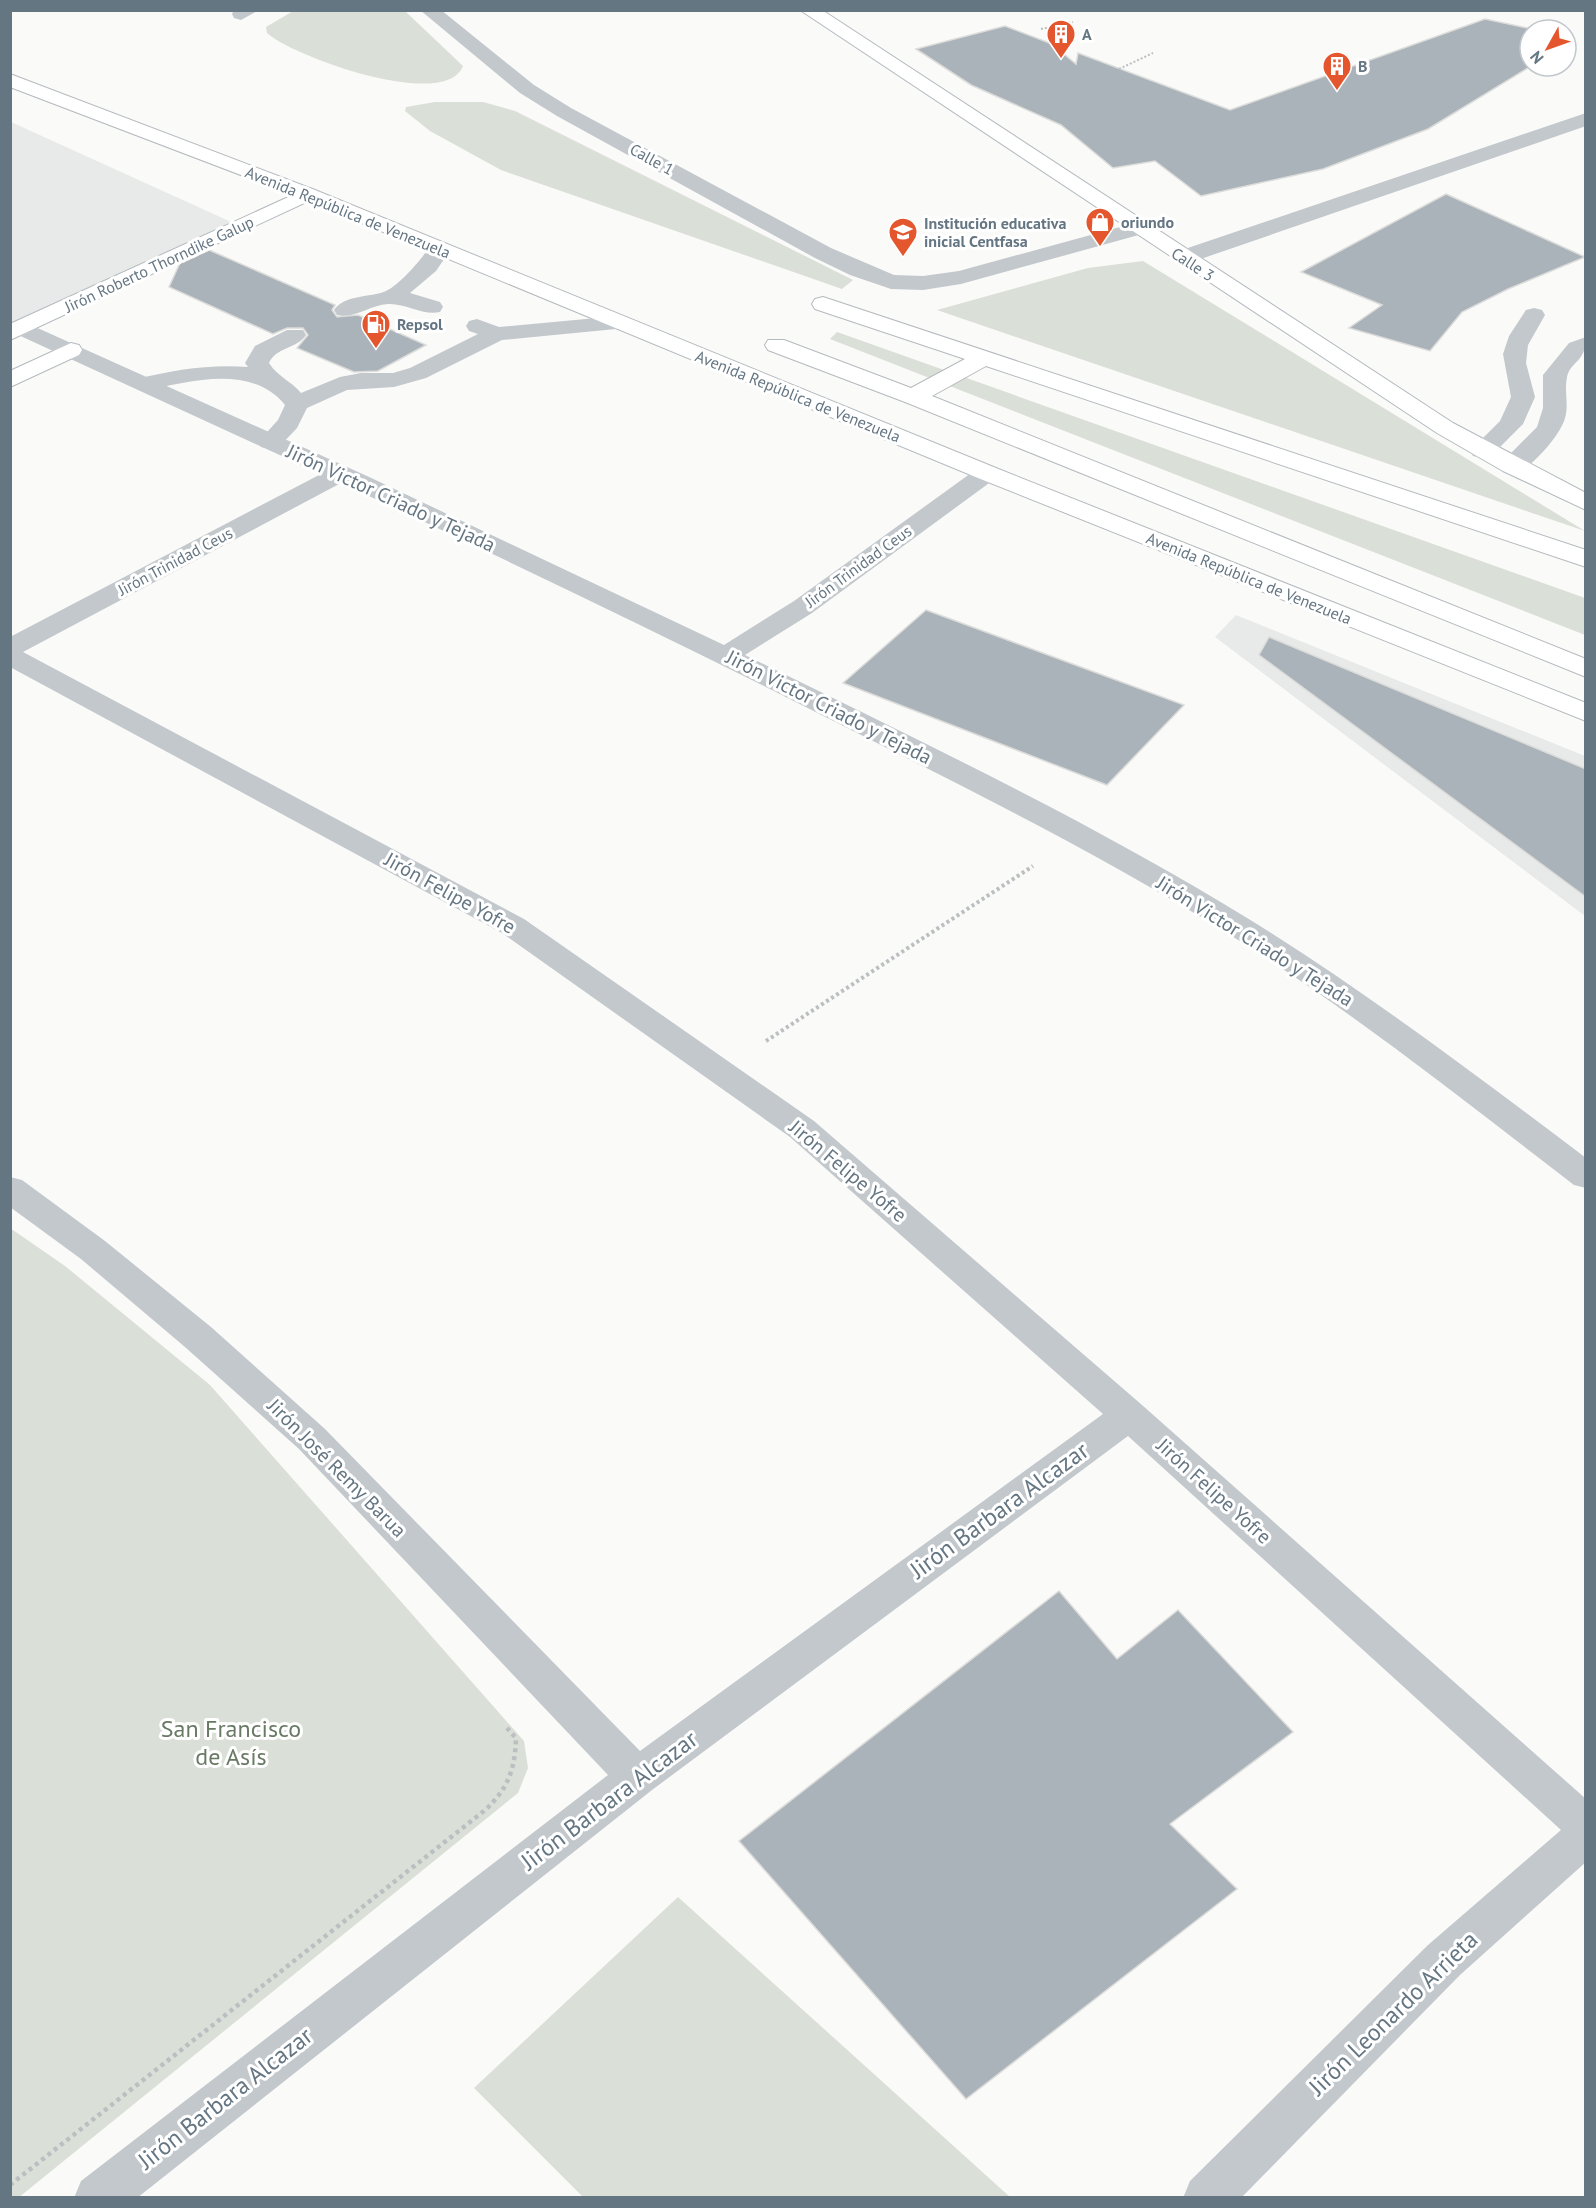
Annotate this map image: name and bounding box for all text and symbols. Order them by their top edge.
building icon: A [1045,18,1077,60]
north arrow [1518,18,1578,78]
place label: A [1082,24,1092,44]
text: N [1525,47,1548,68]
building icon: B [1321,50,1353,92]
place label: B [1358,56,1367,76]
street label: Calle 1 [626,139,678,179]
street label: Avenida República de Venezuela [242,162,454,262]
shop icon: oriundo [1084,206,1116,248]
street label: Jirón Roberto Thorndike Galup [60,211,257,317]
place label: oriundo [1121,212,1174,232]
place label: Institución educativa inicial Centfasa [924,213,1066,251]
school or university icon: Institución educativa inicial Centfasa [887,216,919,258]
street label: Calle 3 [1168,243,1218,285]
fuel station icon: Repsol [360,308,392,350]
place label: Repsol [397,314,443,334]
street label: Avenida República de Venezuela [692,346,904,446]
street label: Jirón Victor Criado y Tejada [282,438,499,558]
street label: Jirón Trinidad Ceus [800,520,915,612]
street label: Jirón Trinidad Ceus [113,522,236,600]
street label: Avenida República de Venezuela [1143,528,1355,628]
street label: Jirón Victor Criado y Tejada [721,643,936,770]
street label: Jirón Felipe Yofre [379,846,520,940]
street label: Jirón Victor Criado y Tejada [1151,869,1358,1012]
street label: Jirón Felipe Yofre [783,1114,912,1228]
street label: Jirón José Remy Barua [261,1392,412,1543]
street label: Jirón Felipe Yofre [1150,1432,1277,1549]
street label: Jirón Barbara Alcazar [903,1435,1094,1586]
park label: San Francisco de Asís [161,1713,301,1772]
street label: Jirón Barbara Alcazar [514,1723,703,1877]
street label: Jirón Leonardo Arrieta [1301,1924,1484,2102]
street label: Jirón Barbara Alcazar [131,2020,319,2176]

